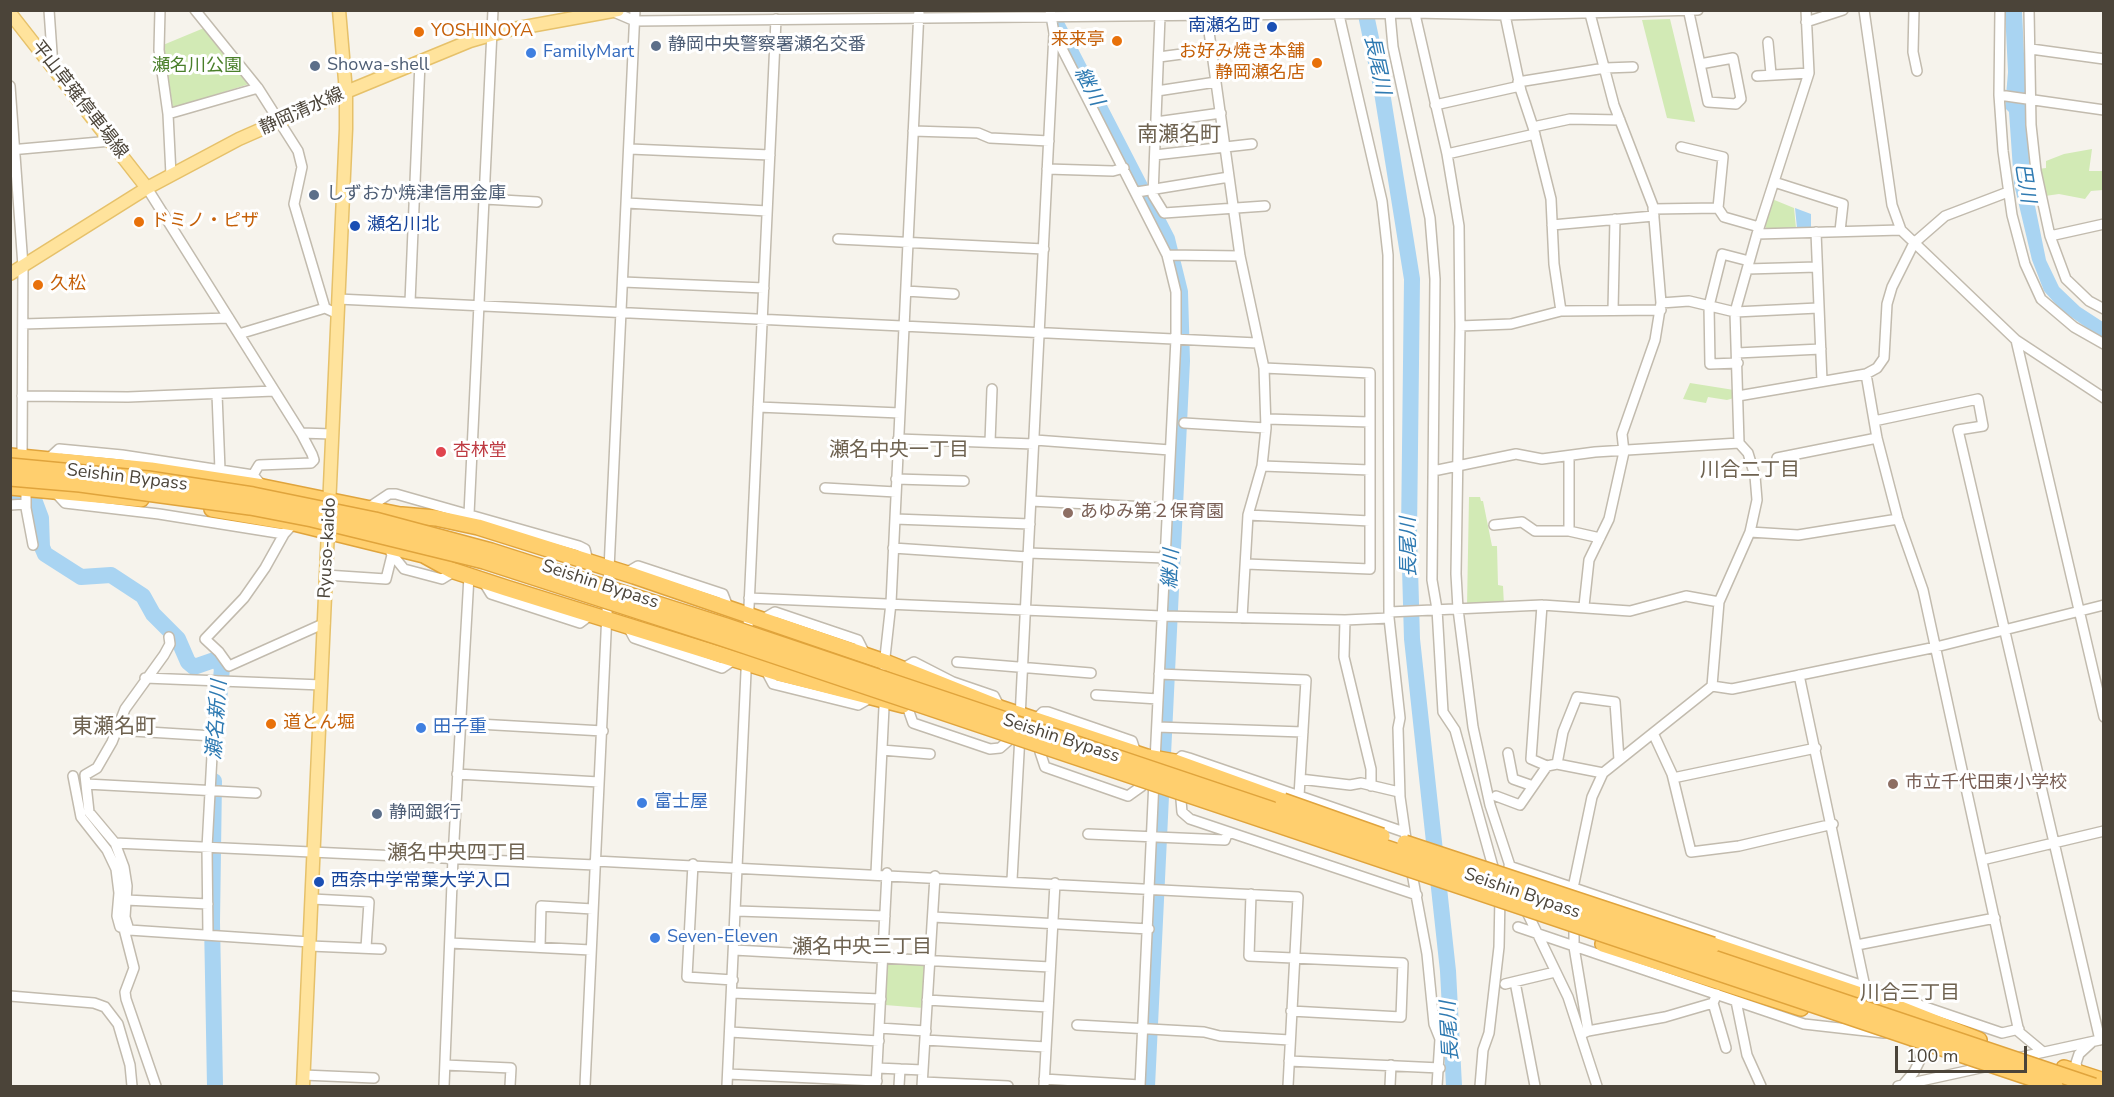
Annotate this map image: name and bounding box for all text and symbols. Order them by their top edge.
place label: 南瀬名町 [1188,16,1260,38]
marker: 南瀬名町 [1265,20,1279,34]
place label: YOSHINOYA [431,21,533,43]
marker: YOSHINOYA [412,25,426,39]
place label: 来来亭 [1051,30,1105,52]
water label: 長尾川 [1358,33,1394,97]
marker: 来来亭 [1110,34,1124,48]
place label: 静岡中央警察署瀬名交番 [668,35,866,57]
street label: 平山草薙停車場線 [26,37,132,163]
marker: 静岡中央警察署瀬名交番 [649,39,663,53]
place label: FamilyMart [543,42,634,64]
place label: お好み焼き本舗 静岡瀬名店 [1179,42,1305,84]
marker: FamilyMart [524,46,538,60]
place label: Showa-shell [327,55,429,77]
park label: 瀬名川公園 [152,56,242,78]
marker: お好み焼き本舗 静岡瀬名店 [1310,56,1324,70]
marker: Showa-shell [308,59,322,73]
water label: 継川 [1068,64,1108,110]
street label: 静岡清水線 [256,84,348,140]
district label: 南瀬名町 [1137,123,1221,149]
water label: 巴川 [2009,161,2039,205]
place label: しずおか焼津信用金庫 [326,184,506,206]
marker: しずおか焼津信用金庫 [307,188,321,202]
place label: ドミノ・ピザ [151,211,259,233]
marker: ドミノ・ピザ [132,215,146,229]
place label: 瀬名川北 [367,215,439,237]
marker: 瀬名川北 [348,219,362,233]
place label: 久松 [50,274,86,296]
marker: 久松 [31,278,45,292]
district label: 瀬名中央一丁目 [829,439,969,463]
place label: 杏林堂 [453,441,507,463]
marker: 杏林堂 [434,445,448,459]
district label: 川合二丁目 [1700,459,1800,483]
street label: Seishin Bypass [65,460,189,496]
street label: Ryuso-kaido [315,497,341,599]
place label: あゆみ第２保育園 [1080,502,1224,524]
marker: あゆみ第２保育園 [1061,506,1075,520]
water label: 長尾川 [1397,517,1423,577]
water label: 継川 [1159,548,1185,590]
street label: Seishin Bypass [539,556,661,614]
water label: 瀬名新川 [203,679,233,761]
street label: Seishin Bypass [1000,710,1122,768]
place label: 道とん堀 [283,713,355,735]
district label: 東瀬名町 [72,715,156,741]
marker: 道とん堀 [264,717,278,731]
place label: 田子重 [433,717,487,739]
marker: 田子重 [414,721,428,735]
place label: 市立千代田東小学校 [1905,773,2067,795]
marker: 市立千代田東小学校 [1886,777,1900,791]
place label: 富士屋 [654,792,708,814]
marker: 富士屋 [635,796,649,810]
place label: 静岡銀行 [389,803,461,825]
marker: 静岡銀行 [370,807,384,821]
district label: 瀬名中央四丁目 [387,842,527,866]
street label: Seishin Bypass [1461,864,1583,924]
place label: 西奈中学常葉大学入口 [331,871,511,893]
marker: 西奈中学常葉大学入口 [312,875,326,889]
place label: Seven-Eleven [667,927,778,949]
marker: Seven-Eleven [648,931,662,945]
district label: 瀬名中央三丁目 [792,936,932,960]
district label: 川合三丁目 [1860,982,1960,1006]
water label: 長尾川 [1437,1000,1465,1062]
scale bar [1898,1034,2030,1072]
text: 100 m [1906,1044,1958,1068]

